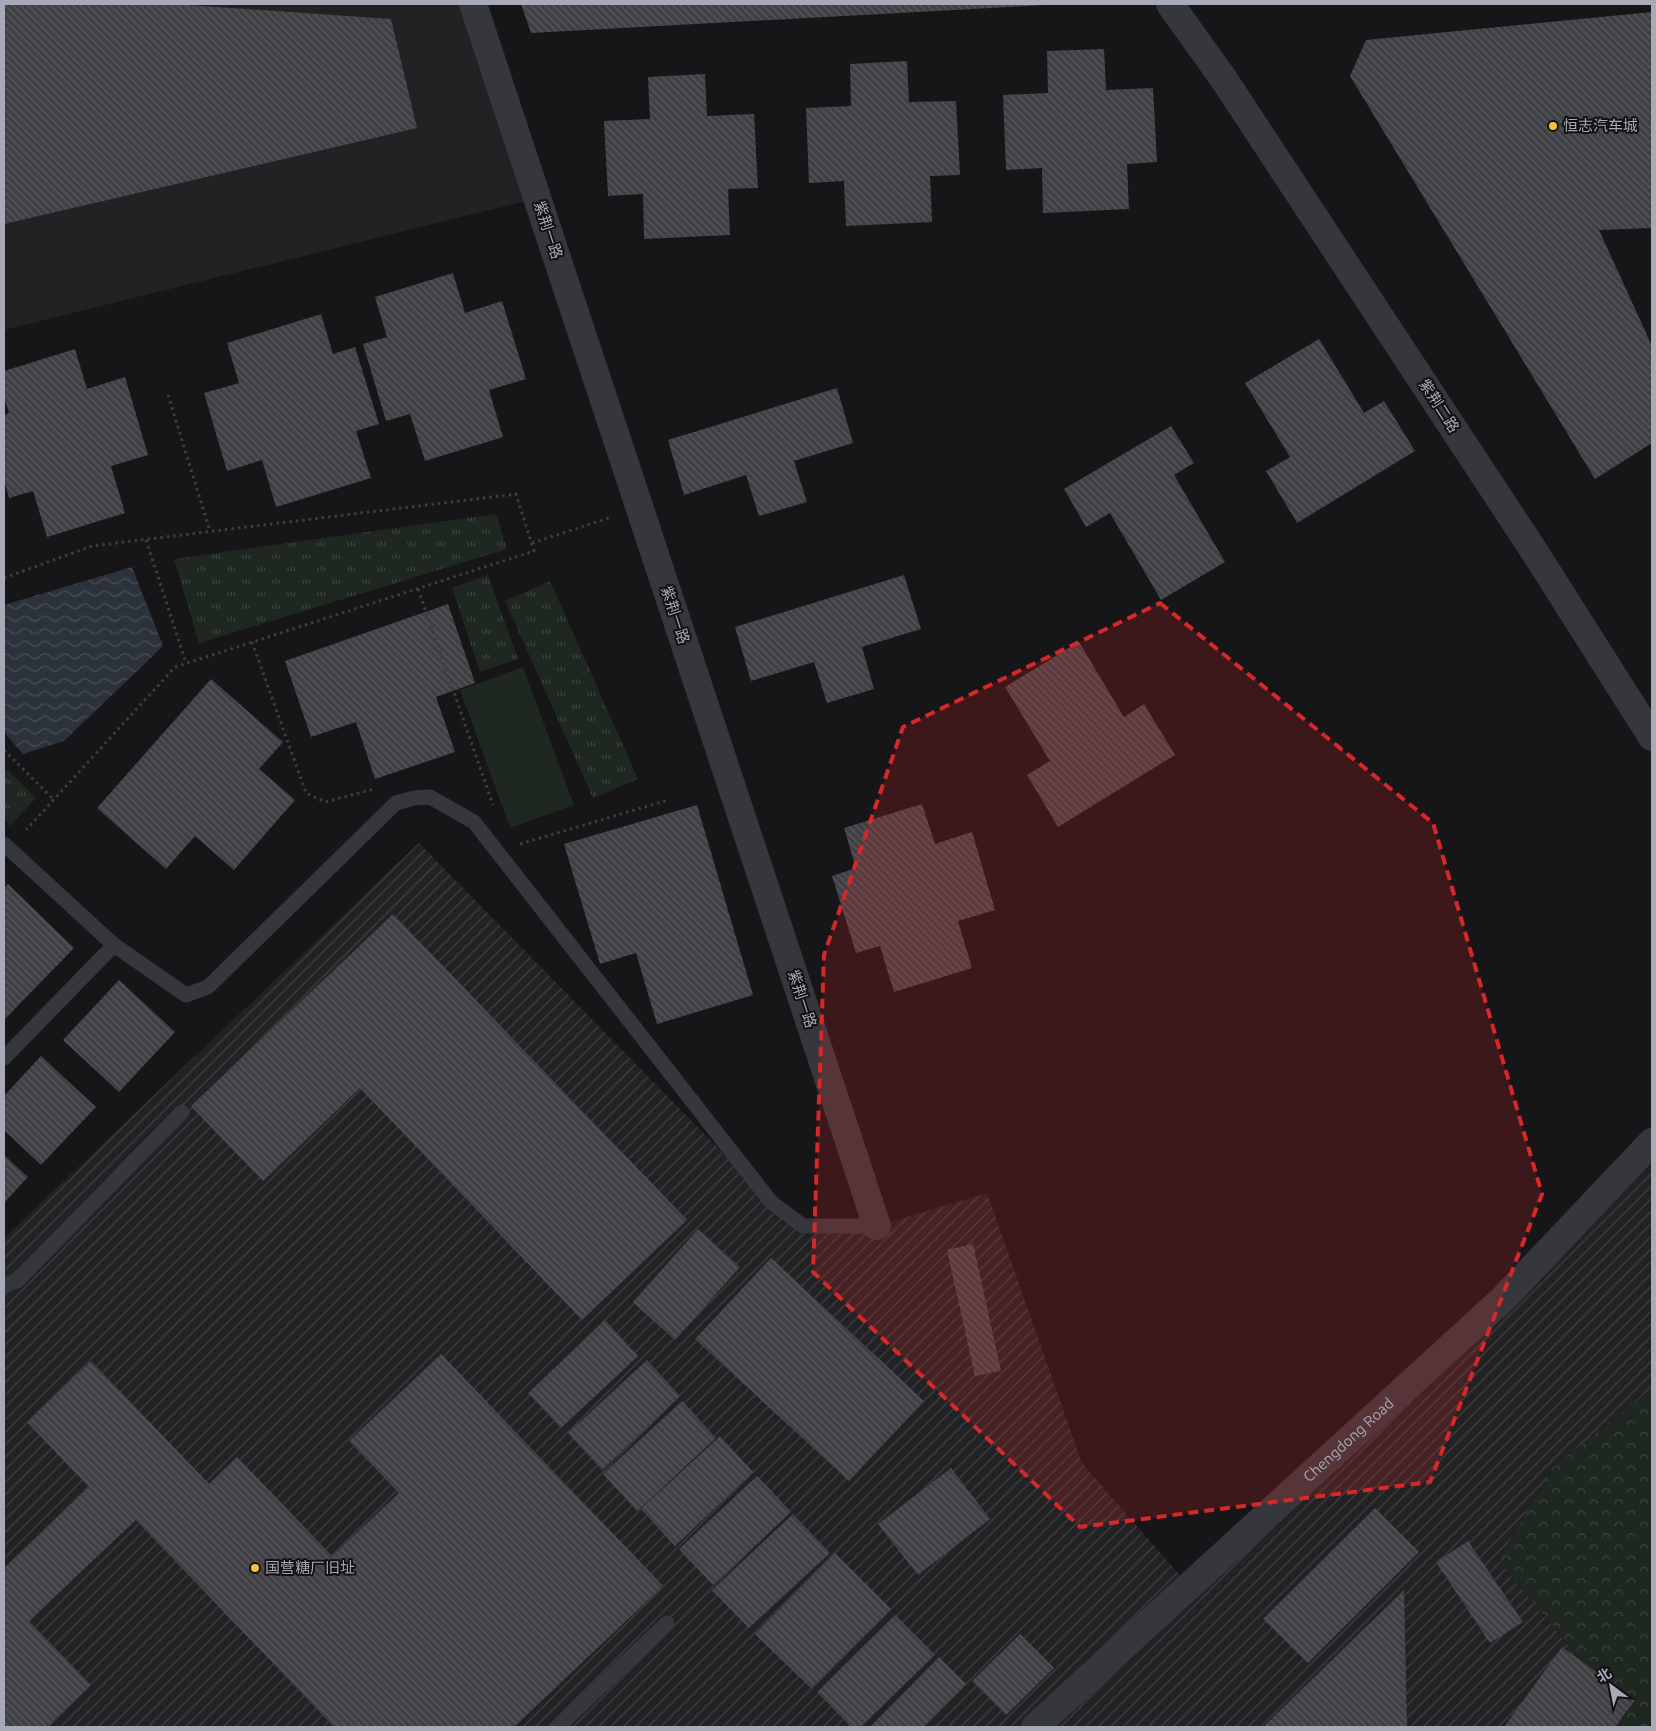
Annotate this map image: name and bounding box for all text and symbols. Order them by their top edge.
place label: 恒志汽车城 [1563,117,1638,134]
marker: 恒志汽车城 [1547,120,1559,132]
street label: 紫荆一路 [531,199,566,261]
street label: 紫荆二路 [1416,376,1463,436]
street label: 紫荆一路 [658,584,693,646]
street label: 紫荆一路 [785,968,820,1030]
street label: Chengdong Road [1300,1394,1397,1485]
place label: 国营糖厂旧址 [265,1559,355,1576]
marker: 国营糖厂旧址 [249,1562,261,1574]
north arrow [1586,1661,1636,1711]
text: 北 [1594,1664,1614,1685]

